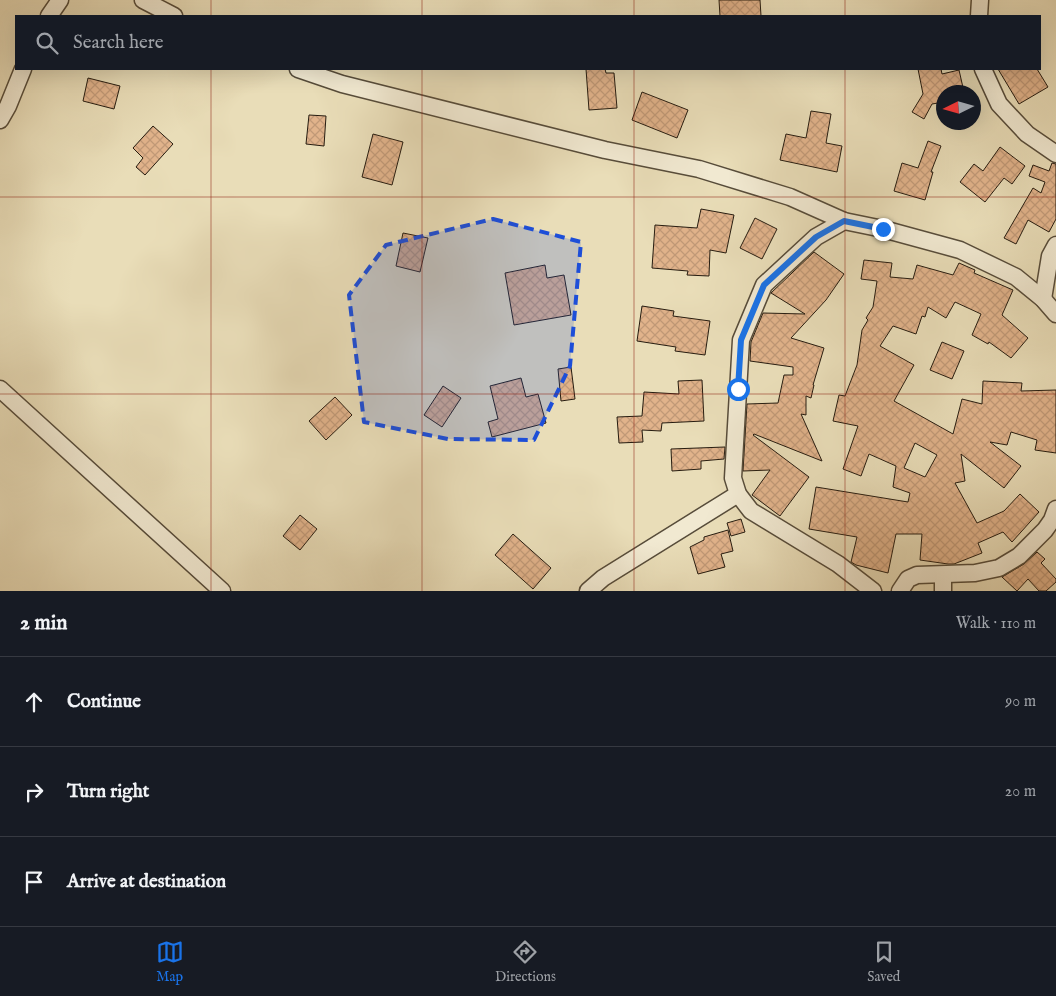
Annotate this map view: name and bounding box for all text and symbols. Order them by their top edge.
search box [15,15,1041,70]
icon: search [33,29,61,57]
text: Search here [73,31,164,55]
north arrow [936,85,981,130]
route end [872,218,895,241]
route start [727,378,750,401]
text: 2 min [20,610,67,637]
text: Walk · 110 m [956,614,1036,634]
icon: ahead [20,688,48,716]
text: Continue [67,690,141,714]
text: 90 m [1005,692,1036,712]
icon: right [20,778,48,806]
text: Turn right [67,780,149,804]
text: 20 m [1005,782,1036,802]
icon: arrive [20,868,48,896]
text: Arrive at destination [67,870,226,894]
tab: Map [156,938,184,986]
tab: Directions [495,938,556,986]
tab: Saved [867,938,900,986]

